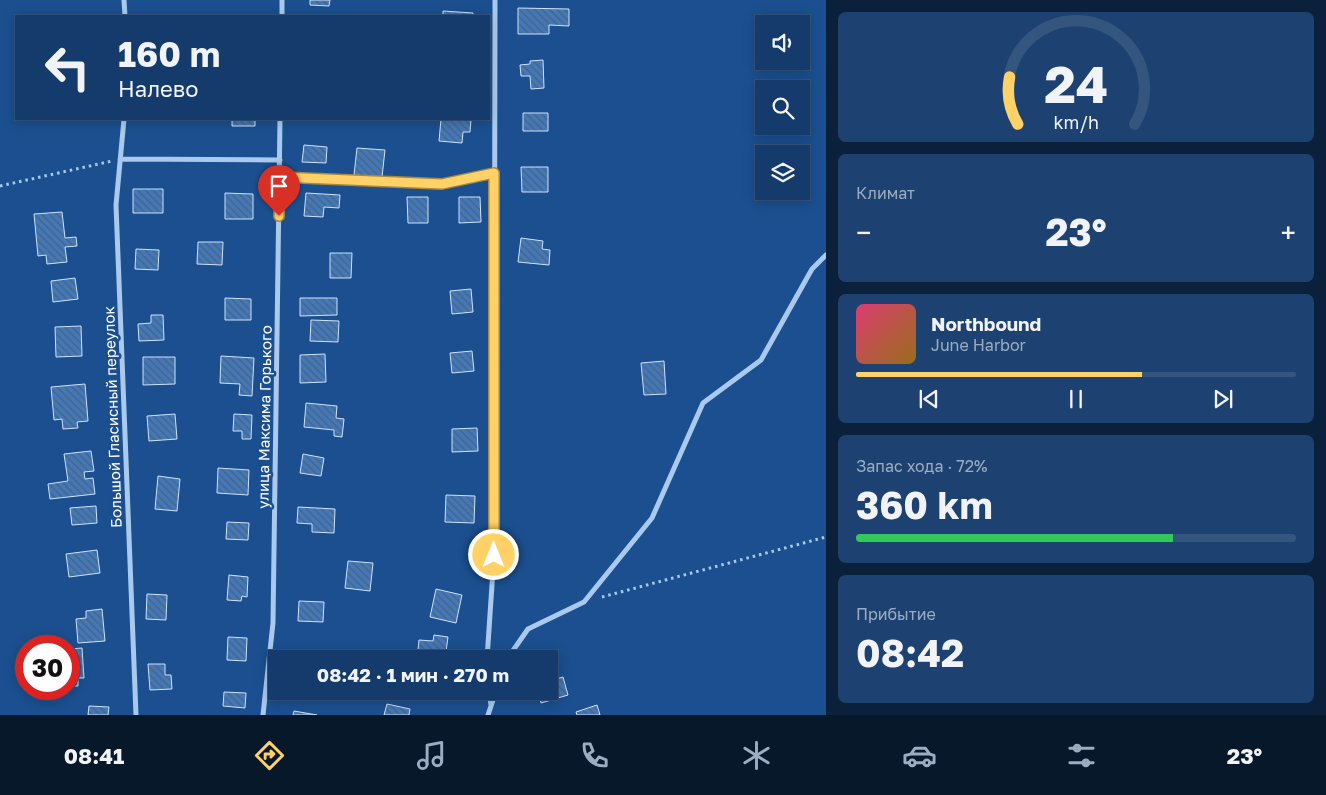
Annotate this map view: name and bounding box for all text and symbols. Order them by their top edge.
map controls [755,15,810,200]
button: sound [755,15,810,70]
text: 160 m [118,33,220,75]
icon: left [35,35,100,100]
text: 24 [1044,52,1108,114]
text: Налево [118,75,198,102]
button: search [755,80,810,135]
text: km/h [1053,111,1099,133]
button: layers [755,145,810,200]
pin [258,165,300,216]
icon: arrive [265,172,293,200]
text: Климат [856,183,915,203]
text: 23° [1045,209,1107,254]
text: − [856,216,871,249]
text: + [1281,216,1296,249]
street label: Большой Гласисный переулок [99,305,125,528]
text: Northbound [931,312,1041,335]
street label: улица Максима Горького [253,325,275,509]
text: June Harbor [931,335,1026,355]
icon: previous [915,385,943,413]
icon: pause [1062,385,1090,413]
icon: next [1209,385,1237,413]
text: Запас хода · 72% [856,456,987,476]
text: 360 km [856,482,993,527]
position arrow [467,528,519,580]
text: Прибытие [856,604,936,624]
text: 08:42 [856,630,964,675]
speed limit sign: 30 [15,635,80,700]
text: 08:42 · 1 мин · 270 m [317,663,509,686]
icon: directions [252,738,287,773]
icon: music [414,738,449,773]
icon: phone [577,738,612,773]
icon: climate [739,738,774,773]
icon: car [902,738,937,773]
icon: filters [1064,738,1099,773]
text: 08:41 [64,742,124,769]
text: 23° [1227,742,1262,769]

